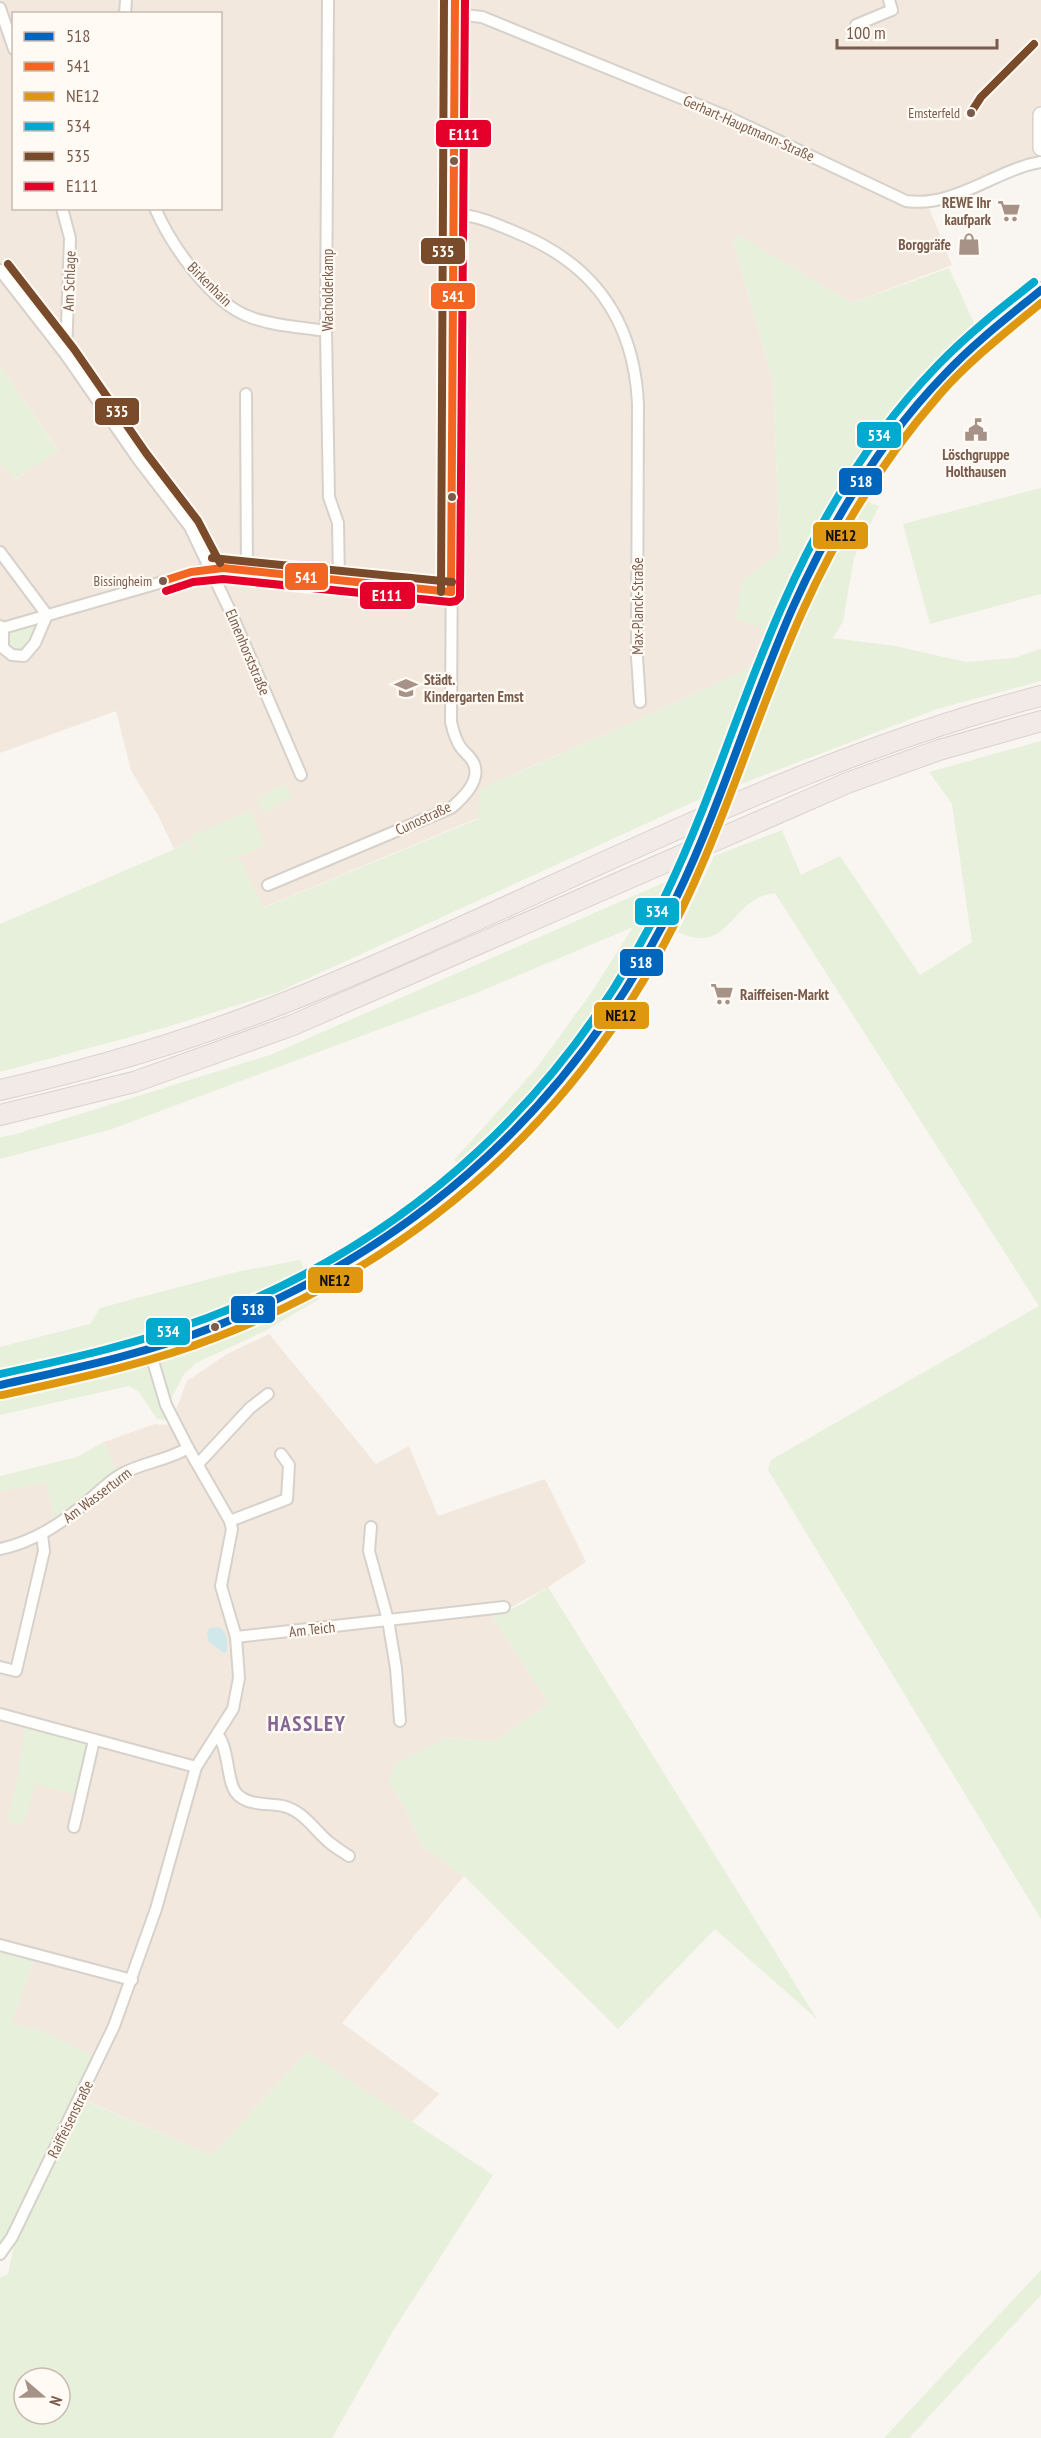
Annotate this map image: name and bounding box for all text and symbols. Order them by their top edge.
legend [12,12,222,210]
scale bar [837,12,998,50]
text: 100 m [846,21,886,44]
text: 518 [66,24,90,47]
text: 541 [66,54,90,77]
text: NE12 [66,84,100,107]
street label: Gerhart-Hauptmann-Straße [680,91,818,165]
place label: Emsterfeld [908,104,960,122]
marker: Emsterfeld [965,107,977,119]
text: 534 [66,114,90,137]
line badge: E111 [435,119,492,148]
text: E111 [449,124,479,144]
text: 535 [66,144,90,167]
unlabelled marker [448,155,460,167]
text: E111 [66,174,98,197]
place label: REWE Ihr kaufpark [942,193,992,229]
supermarket icon: REWE Ihr kaufpark [996,198,1022,224]
shop icon: Borggräfe [956,231,982,257]
place label: Borggräfe [898,235,951,254]
line badge: 535 [420,237,466,265]
text: 535 [432,241,454,261]
street label: Wacholderkamp [318,249,337,331]
street label: Am Schlage [58,250,80,312]
street label: Birkenhain [184,258,236,310]
line badge: 541 [430,282,476,310]
text: 541 [442,286,464,306]
line badge: 535 [94,397,140,426]
text: 535 [106,401,128,421]
public building icon: Löschgruppe Holthausen [963,417,989,443]
line badge: 534 [856,421,902,449]
text: 534 [868,425,891,445]
place label: Löschgruppe Holthausen [942,445,1010,481]
line badge: 518 [838,467,883,496]
text: 518 [850,471,872,491]
unlabelled marker [446,491,458,503]
line badge: NE12 [812,521,869,550]
text: NE12 [826,525,856,545]
street label: Max-Planck-Straße [628,557,647,655]
line badge: 541 [284,562,329,591]
text: 541 [295,567,317,587]
place label: Bissingheim [94,572,152,590]
marker: Bissingheim [157,575,169,587]
line badge: E111 [359,581,416,610]
text: E111 [372,585,402,605]
street label: Elmenhorststraße [221,606,275,698]
place label: Städt. Kindergarten Emst [424,670,524,706]
school or university icon: Städt. Kindergarten Emst [393,675,419,701]
street label: Cunostraße [392,797,454,839]
line badge: 534 [634,897,680,926]
text: 534 [646,901,669,921]
line badge: 518 [619,948,664,977]
text: 518 [630,952,652,972]
supermarket icon: Raiffeisen-Markt [709,981,735,1007]
place label: Raiffeisen-Markt [740,985,830,1004]
line badge: NE12 [593,1001,650,1030]
text: NE12 [606,1005,636,1025]
line badge: NE12 [307,1266,364,1294]
text: NE12 [320,1270,350,1290]
line badge: 518 [230,1295,276,1324]
text: 518 [242,1299,264,1319]
line badge: 534 [145,1317,191,1346]
text: 534 [157,1321,180,1341]
unlabelled marker [209,1321,221,1333]
street label: Am Wasserturm [59,1463,135,1527]
street label: Am Teich [288,1617,336,1641]
district label: HASSLEY [268,1710,346,1737]
street label: Raiffeisenstraße [43,2077,97,2161]
north arrow [12,2366,72,2426]
text: N [45,2394,67,2409]

